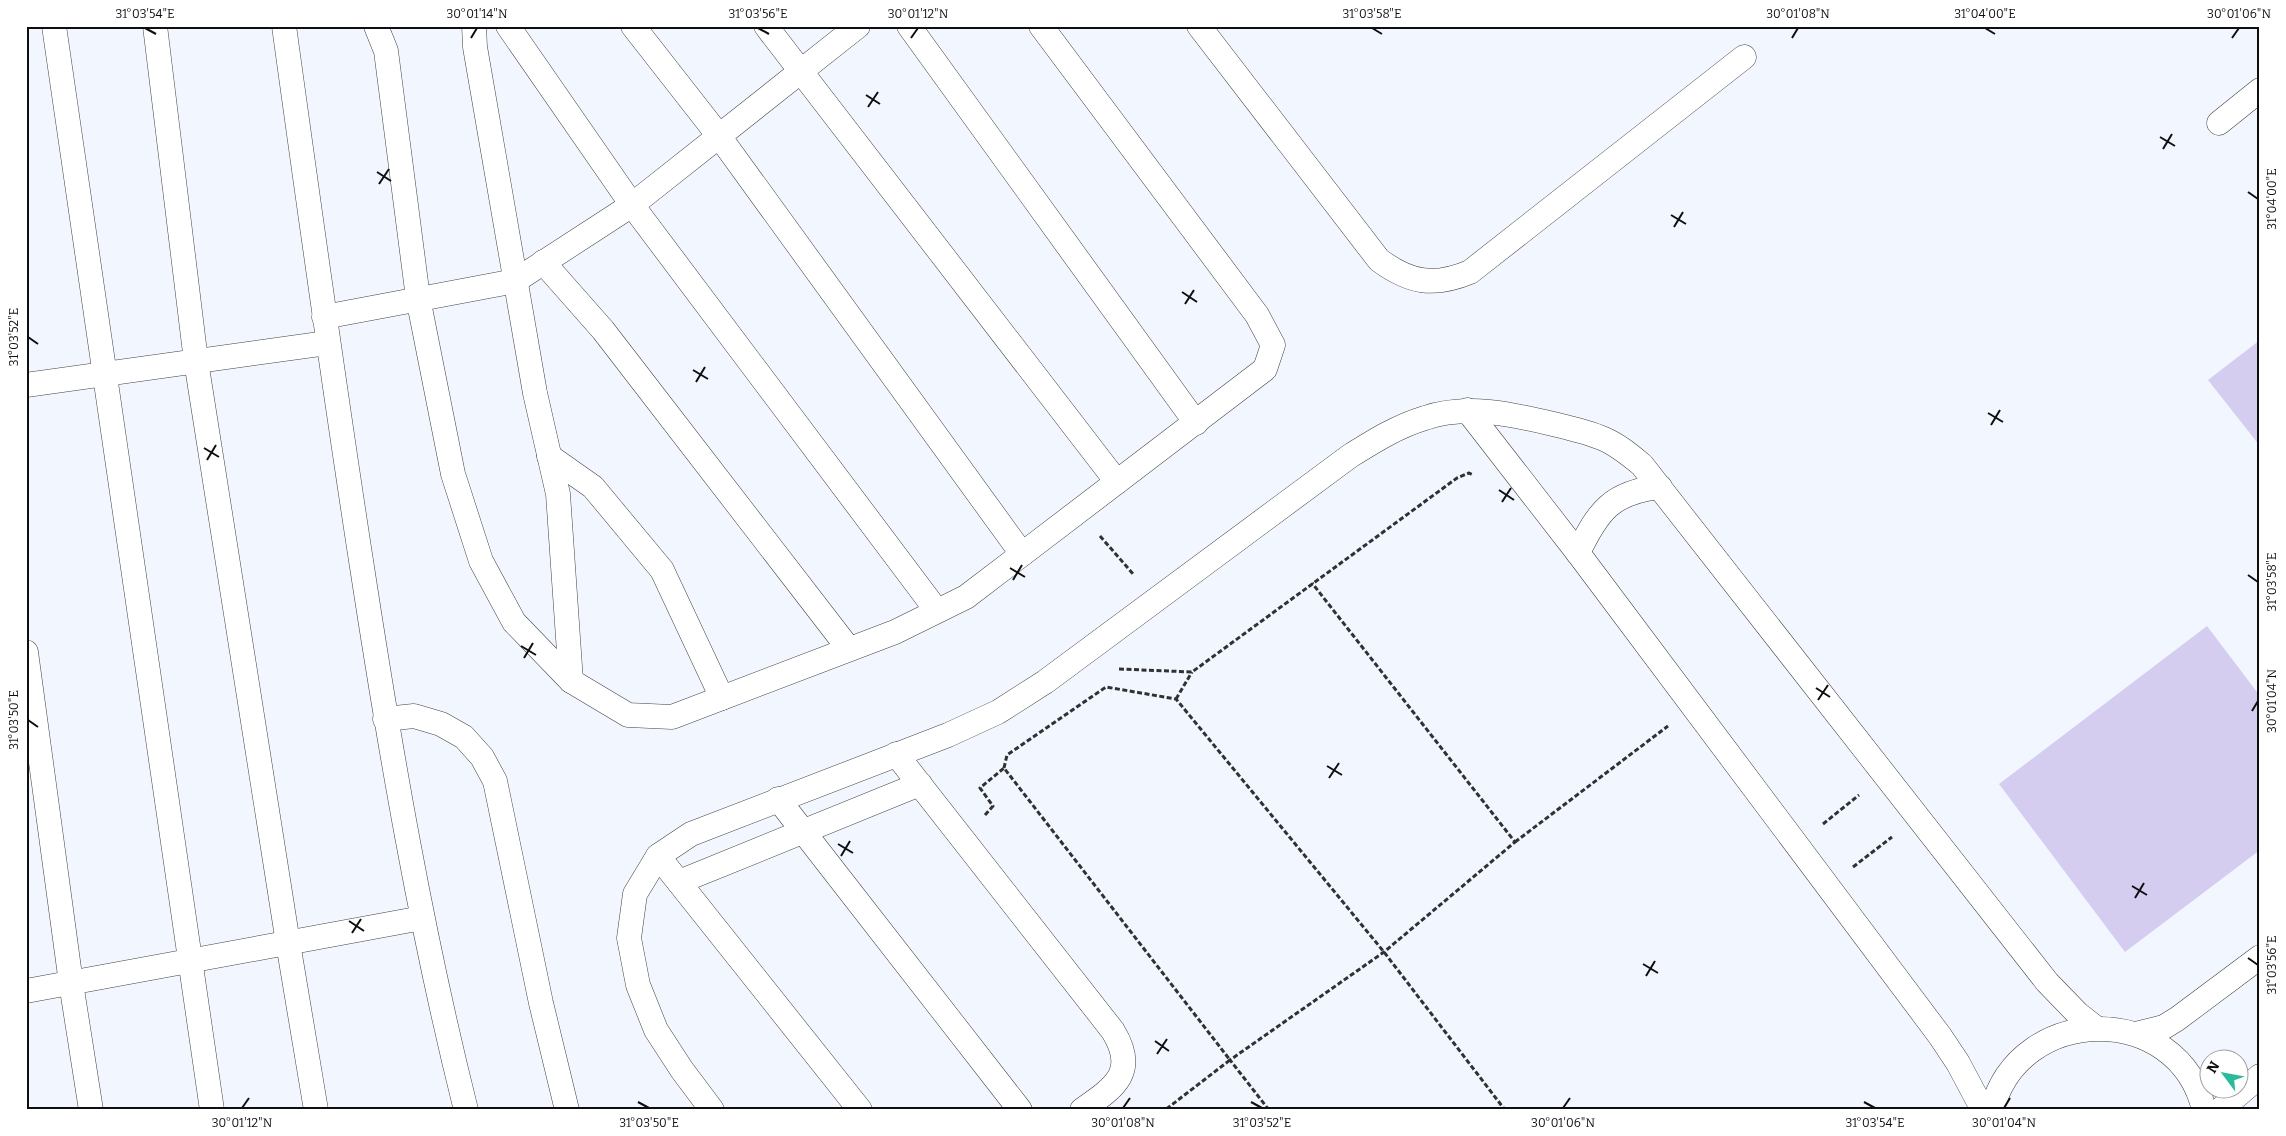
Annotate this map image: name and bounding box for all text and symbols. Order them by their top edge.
text: 31°03'54"E [115,7,175,21]
text: 30°01'14"N [447,7,508,21]
text: 31°03'56"E [728,7,788,21]
text: 30°01'12"N [888,7,949,21]
text: 31°03'58"E [1343,7,1401,21]
text: 30°01'08"N [1766,7,1830,21]
text: 31°04'00"E [1954,7,2016,21]
text: 30°01'06"N [2207,7,2271,21]
text: 31°04'00"E [2265,168,2279,230]
text: 31°03'52"E [7,308,21,366]
text: 31°03'58"E [2265,553,2279,611]
text: 30°01'04"N [2265,669,2279,733]
text: 31°03'50"E [7,690,21,750]
text: 31°03'56"E [2265,935,2279,995]
north arrow [2198,1048,2248,1098]
text: N [2203,1058,2224,1076]
text: 30°01'12"N [212,1116,273,1130]
text: 31°03'50"E [619,1116,679,1130]
text: 30°01'08"N [1091,1116,1155,1130]
text: 31°03'52"E [1233,1116,1291,1130]
text: 30°01'06"N [1531,1116,1595,1130]
text: 31°03'54"E [1845,1116,1905,1130]
text: 30°01'04"N [1972,1116,2036,1130]

